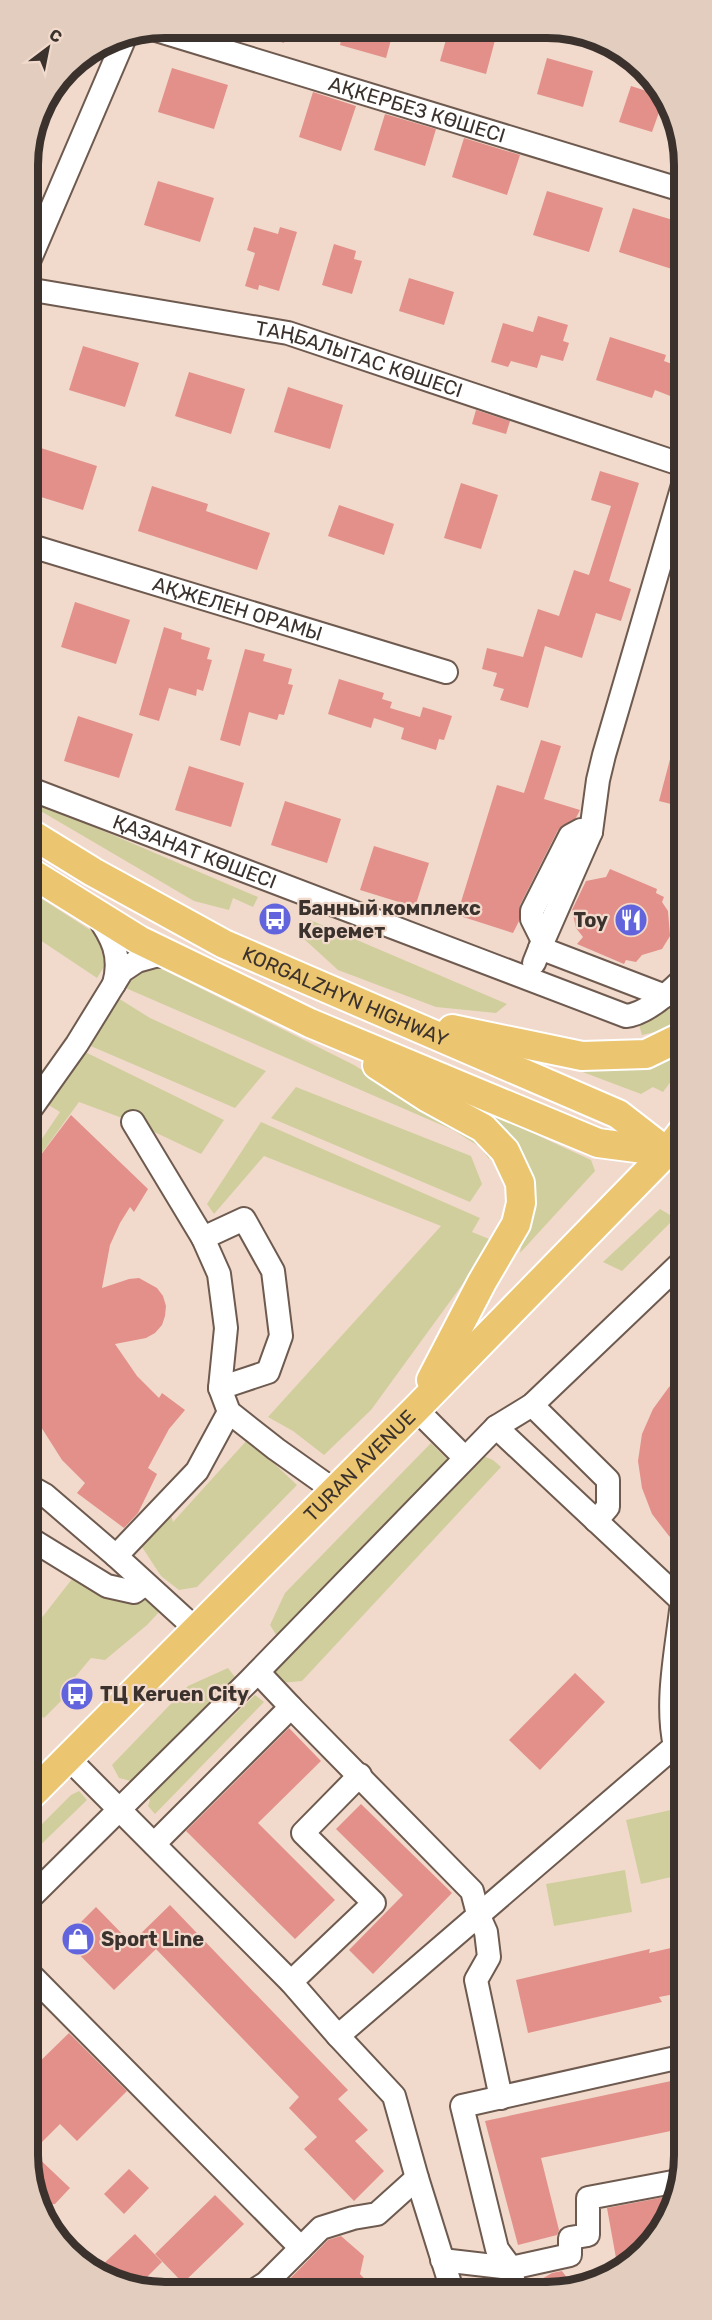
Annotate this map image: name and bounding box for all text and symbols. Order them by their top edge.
north arrow [18,18,78,78]
text: С [46,25,65,47]
street label: АҚКЕРБЕЗ КӨШЕСІ [326,71,508,148]
street label: ТАҢБАЛЫТАС КӨШЕСІ [254,316,466,402]
street label: АҚЖЕЛЕН ОРАМЫ [150,572,325,646]
street label: ҚАЗАНАТ КӨШЕСІ [109,810,280,894]
place label: Банный комплекс Керемет [298,896,481,943]
bus stop icon: Банный комплекс Керемет [257,901,293,937]
restaurant icon: Toy [613,902,649,938]
place label: Toy [573,908,608,932]
street label: KORGALZHYN HIGHWAY [239,941,452,1051]
street label: TURAN AVENUE [299,1405,420,1527]
bus stop icon: ТЦ Keruen City [59,1676,95,1712]
place label: ТЦ Keruen City [100,1682,249,1706]
shop icon: Sport Line [60,1921,96,1957]
place label: Sport Line [101,1927,204,1951]

